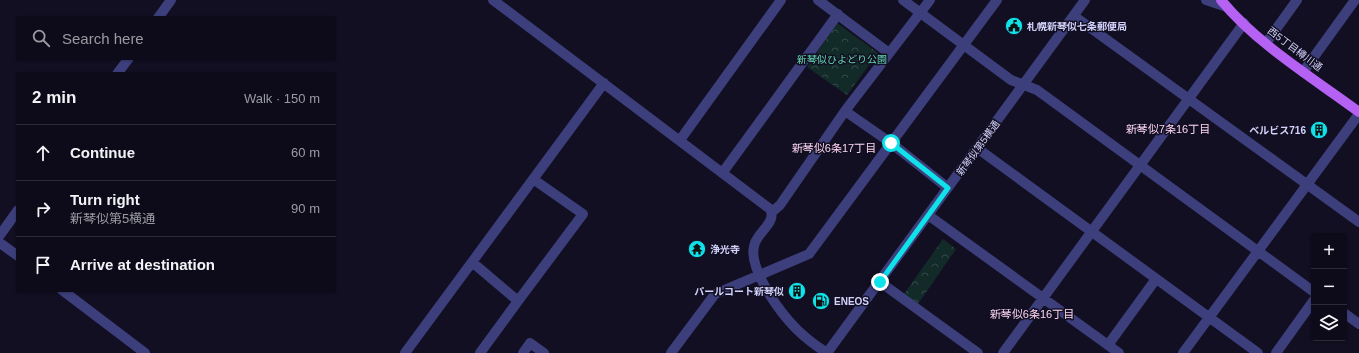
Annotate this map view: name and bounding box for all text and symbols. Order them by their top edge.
search box [16,16,336,60]
public building icon: 札幌新琴似七条郵便局 [1004,16,1024,36]
place label: 札幌新琴似七条郵便局 [1027,21,1127,32]
street label: 西5丁目樽川通 [1266,25,1324,73]
icon: search [30,27,52,49]
text: Search here [62,30,144,47]
park label: 新琴似ひよどり公園 [797,54,887,65]
text: 2 min [32,88,76,107]
text: Walk · 150 m [244,91,320,106]
street label: 新琴似第5横通 [954,118,1002,178]
building icon: ベルビス716 [1309,120,1329,140]
district label: 新琴似7条16丁目 [1126,123,1210,135]
place label: ベルビス716 [1249,125,1306,136]
route start [882,134,900,152]
icon: ahead [32,142,54,164]
district label: 新琴似6条17丁目 [792,142,876,154]
text: Continue [70,144,135,161]
text: 60 m [291,145,320,160]
text: Turn right [70,191,140,208]
icon: right [32,198,54,220]
text: 90 m [291,201,320,216]
text: 新琴似第5横通 [70,211,155,226]
map controls [1311,233,1347,341]
button: + [1311,233,1347,269]
temple icon: 浄光寺 [687,239,707,259]
place label: 浄光寺 [710,244,740,255]
icon: arrive [32,254,54,276]
text: Arrive at destination [70,256,215,273]
button: − [1311,269,1347,305]
route end [871,273,889,291]
building icon: パールコート新琴似 [787,281,807,301]
place label: パールコート新琴似 [694,286,784,297]
fuel station icon: ENEOS [811,291,831,311]
place label: ENEOS [834,296,869,307]
button: layers [1311,305,1347,341]
district label: 新琴似6条16丁目 [990,308,1074,320]

